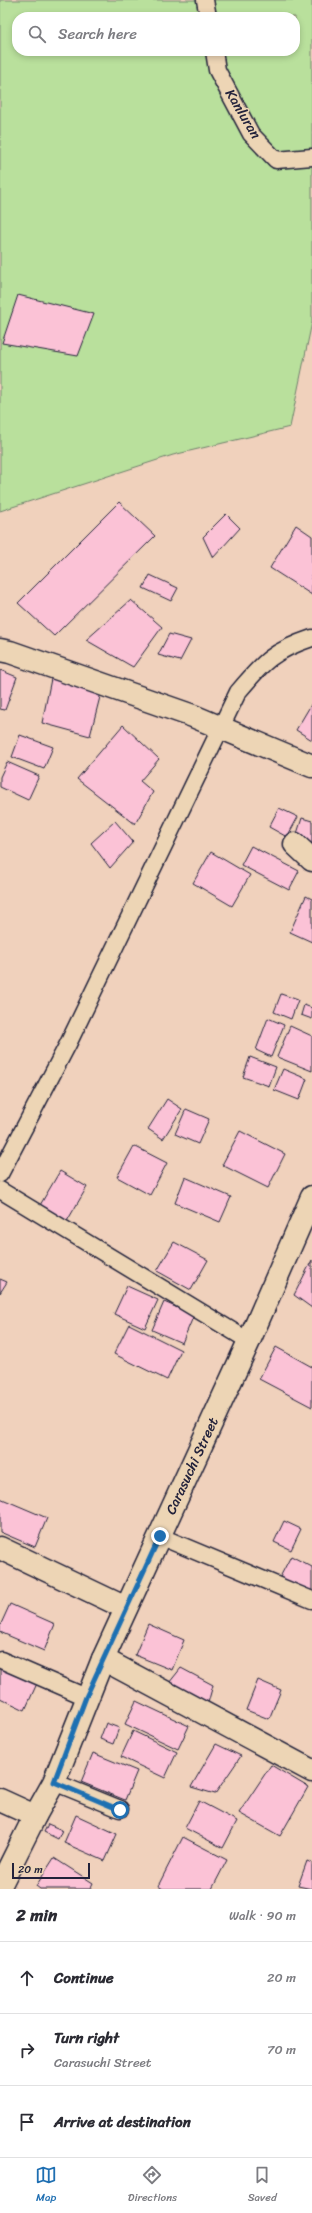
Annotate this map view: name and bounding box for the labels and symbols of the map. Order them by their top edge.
street label: Kanluran [218,84,268,144]
street label: Carasuchi Street [158,1413,226,1519]
route end [151,1527,169,1545]
route start [111,1801,129,1819]
scale bar [12,1861,90,1880]

